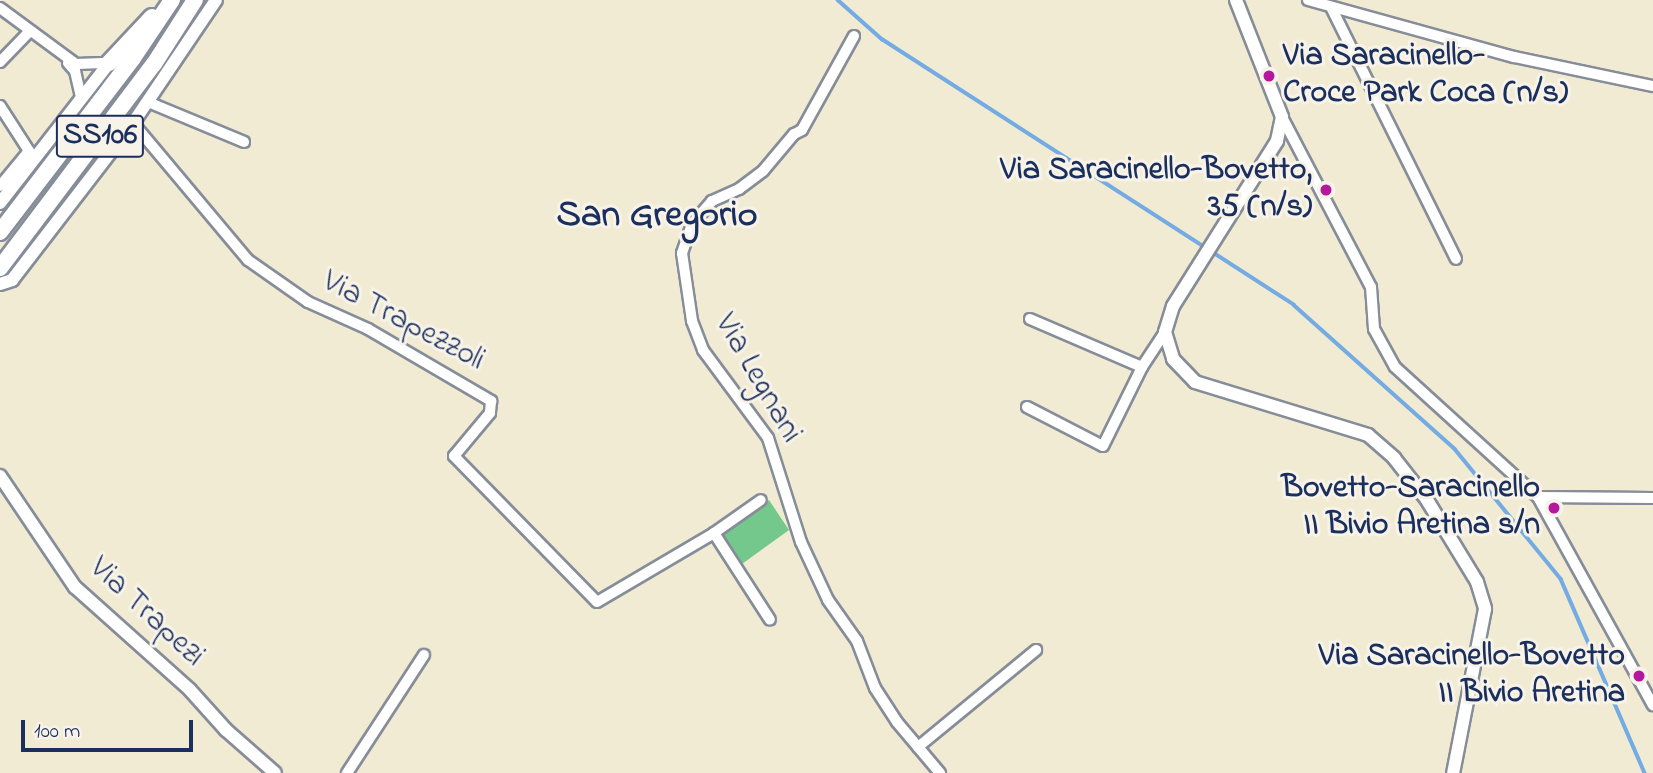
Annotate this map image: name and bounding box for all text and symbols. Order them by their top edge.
place label: Via Saracinello- Croce Park Coca (n/s) [1283,39,1568,114]
marker: Via Saracinello- Croce Park Coca (n/s) [1261,68,1277,84]
road number: SS106 [55,110,146,162]
place label: Via Saracinello-Bovetto, 35 (n/s) [1000,153,1312,228]
marker: Via Saracinello-Bovetto, 35 (n/s) [1318,182,1334,198]
district label: San Gregorio [556,194,758,240]
street label: Via Trapezzoli [315,263,491,381]
street label: Via Legnani [705,308,809,450]
place label: Bovetto-Saracinello II Bivio Aretina s/n [1282,471,1540,546]
marker: Bovetto-Saracinello II Bivio Aretina s/n [1546,500,1562,516]
street label: Via Trapezi [80,550,212,676]
place label: Via Saracinello-Bovetto II Bivio Aretina [1319,639,1625,714]
marker: Via Saracinello-Bovetto II Bivio Aretina [1631,668,1647,684]
scale bar [24,706,196,750]
text: 100 m [34,717,80,747]

